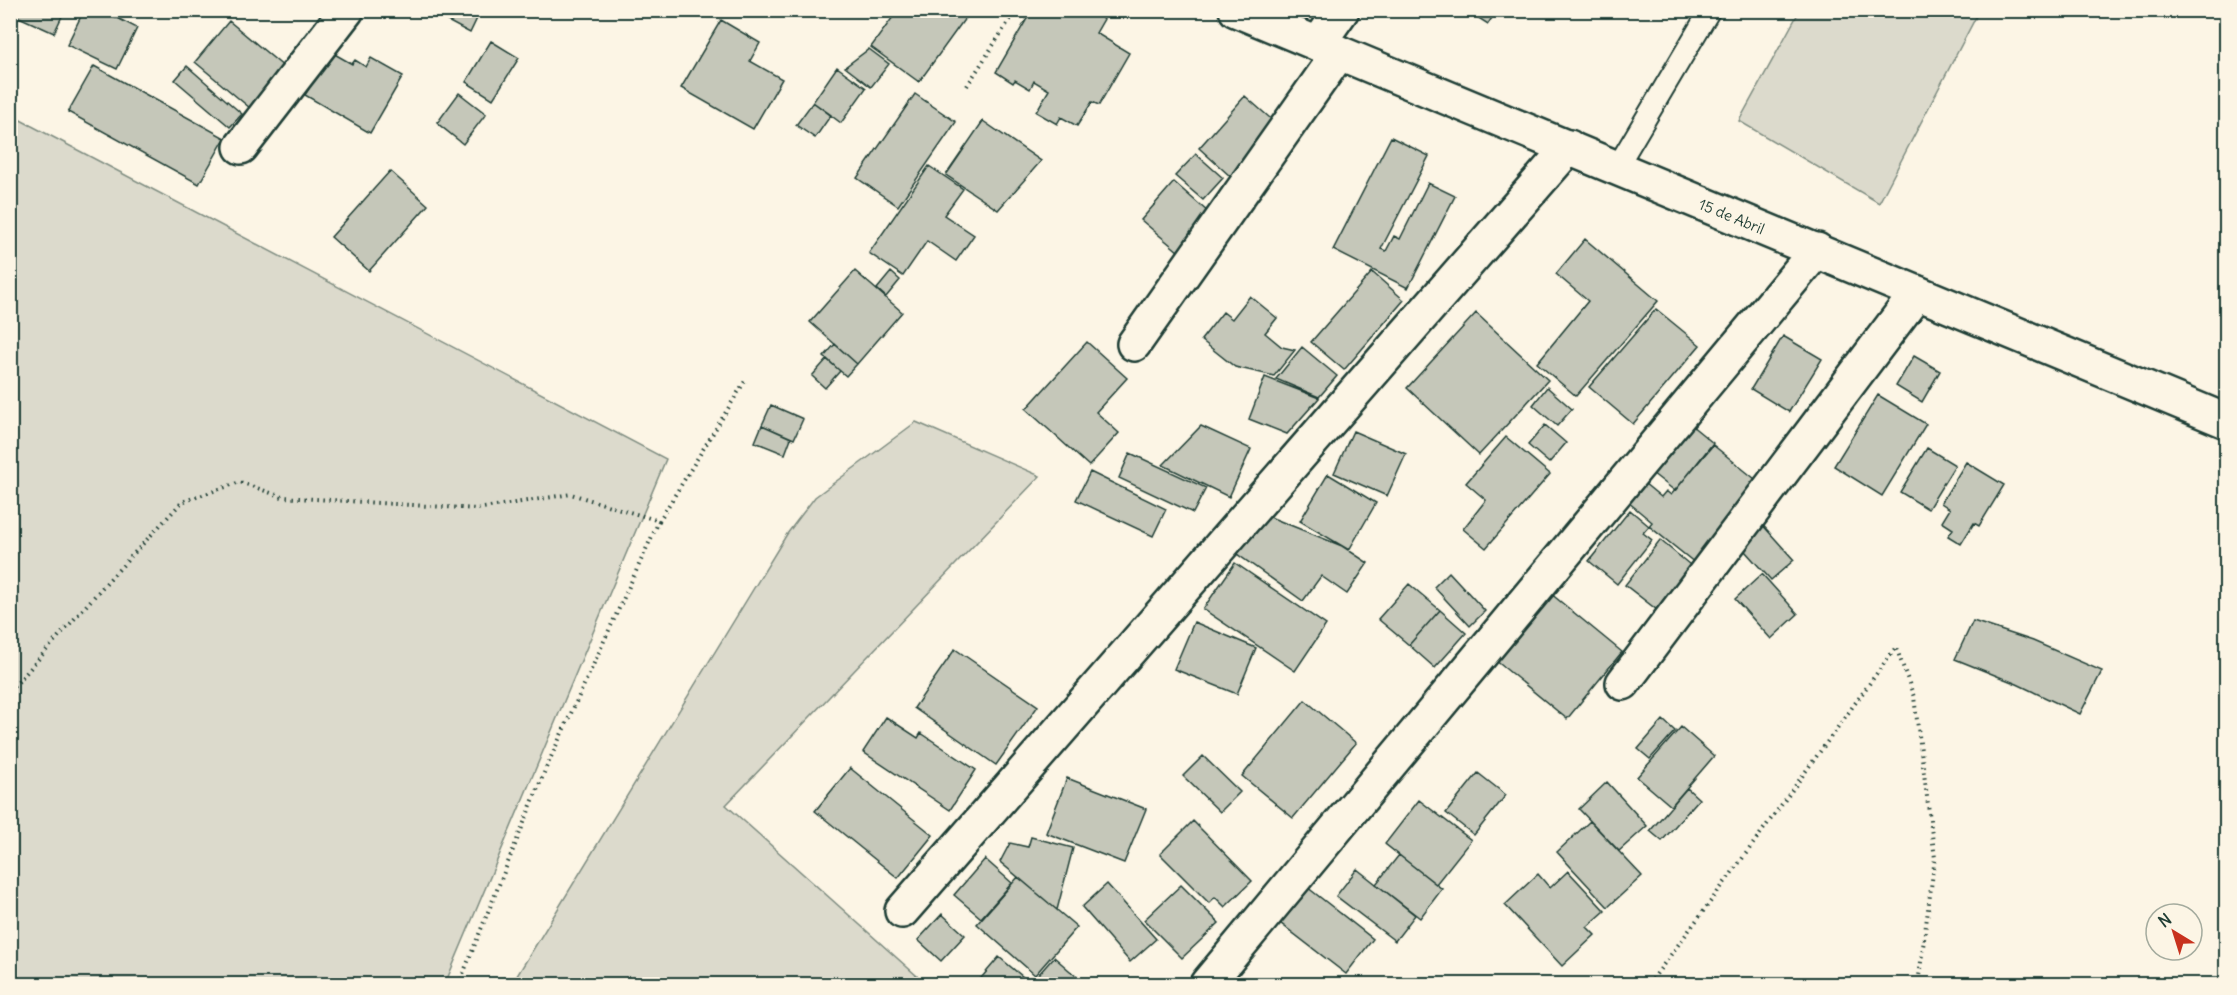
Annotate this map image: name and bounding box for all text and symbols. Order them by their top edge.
street label: 15 de Abril [1696,194,1768,238]
north arrow [2144,902,2204,962]
text: N [2154,909,2175,931]

